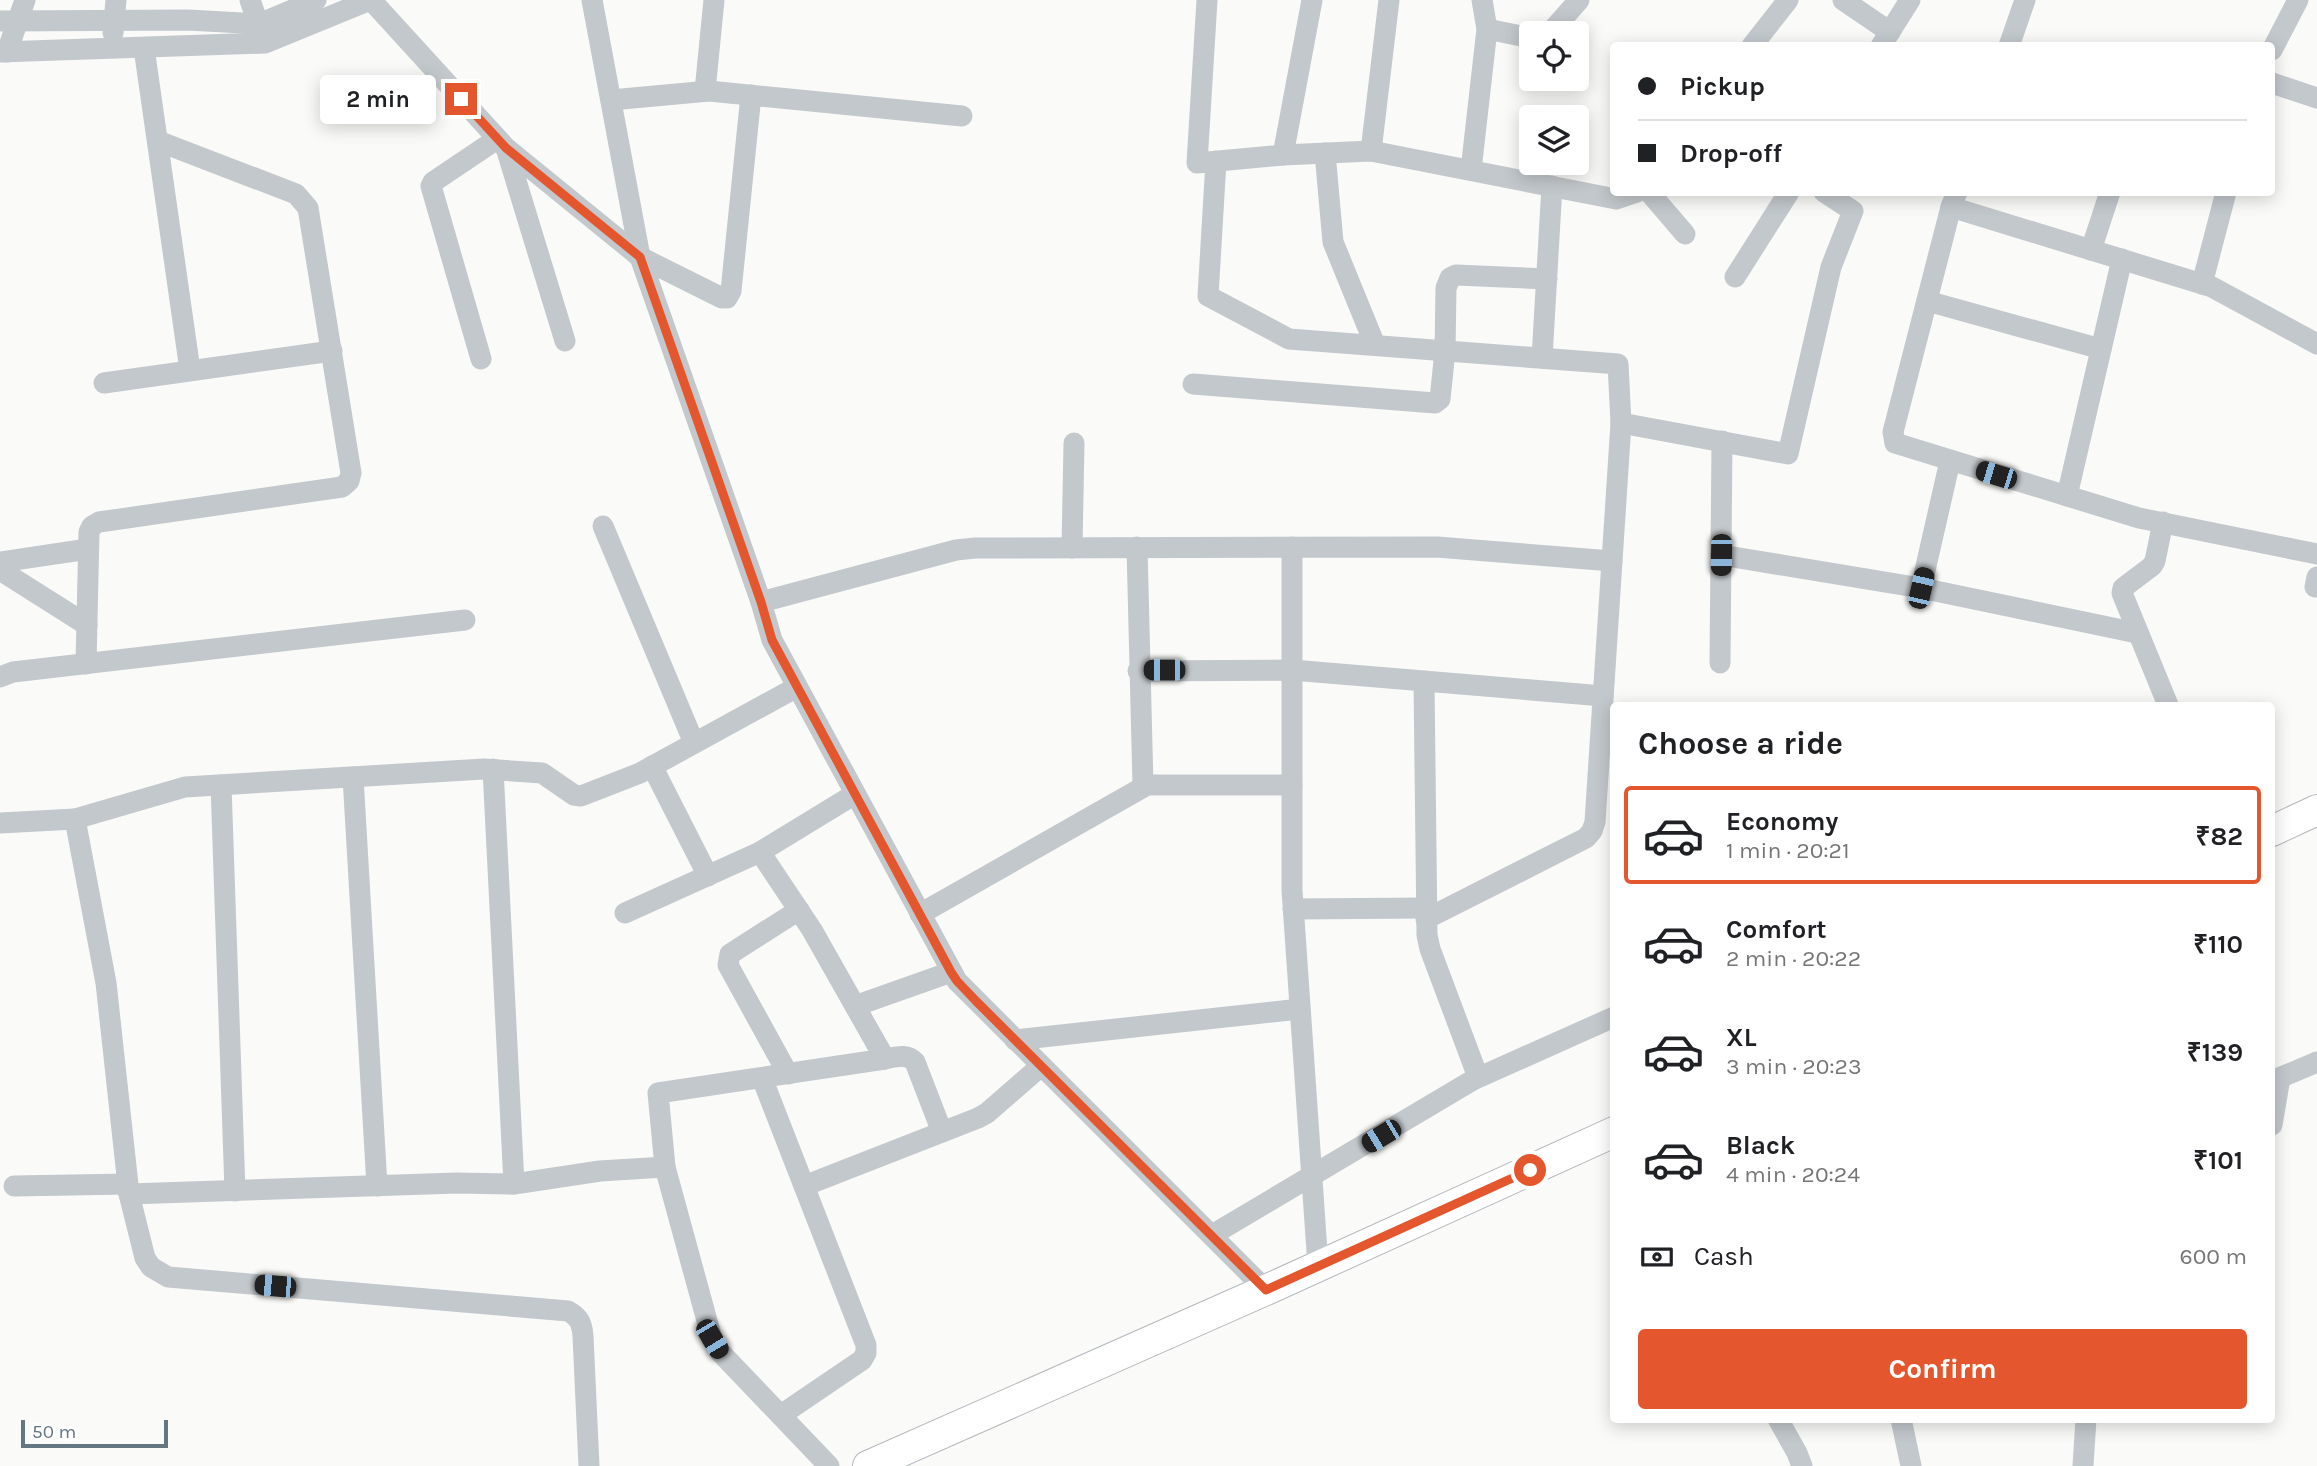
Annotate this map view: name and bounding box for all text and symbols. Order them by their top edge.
map controls [1519,21,1589,175]
button: locate [1519,21,1589,91]
text: Pickup [1680,71,1765,102]
callout: 2 min [321,74,436,124]
route end [445,83,477,115]
text: 2 min [346,86,410,113]
button: layers [1519,105,1589,175]
text: Drop-off [1680,138,1782,169]
car [1973,459,2020,491]
car [1711,534,1732,576]
car [1907,565,1936,611]
car [1144,660,1186,681]
text: Choose a ride [1638,725,1843,762]
icon: car [1642,804,1705,867]
text: Economy [1726,806,1838,837]
text: ₹82 [2196,821,2243,852]
text: 1 min · 20:21 [1726,837,1850,864]
icon: car [1642,912,1705,975]
text: Comfort [1726,914,1827,945]
text: ₹110 [2193,929,2243,960]
text: 2 min · 20:22 [1726,945,1861,972]
icon: car [1642,1020,1705,1083]
text: XL [1726,1022,1757,1053]
text: ₹139 [2187,1037,2243,1068]
text: 3 min · 20:23 [1726,1053,1862,1080]
car [1358,1116,1405,1156]
icon: car [1642,1128,1705,1191]
text: Black [1726,1130,1795,1161]
text: ₹101 [2193,1145,2243,1176]
route start [1514,1154,1546,1186]
text: 4 min · 20:24 [1726,1161,1860,1188]
icon: cash [1638,1238,1676,1276]
text: Cash [1694,1241,1754,1272]
text: 600 m [2180,1243,2247,1270]
car [254,1274,297,1298]
car [693,1316,732,1362]
button: Confirm [1638,1329,2247,1409]
scale bar [21,1417,168,1449]
text: 50 m [32,1421,76,1443]

